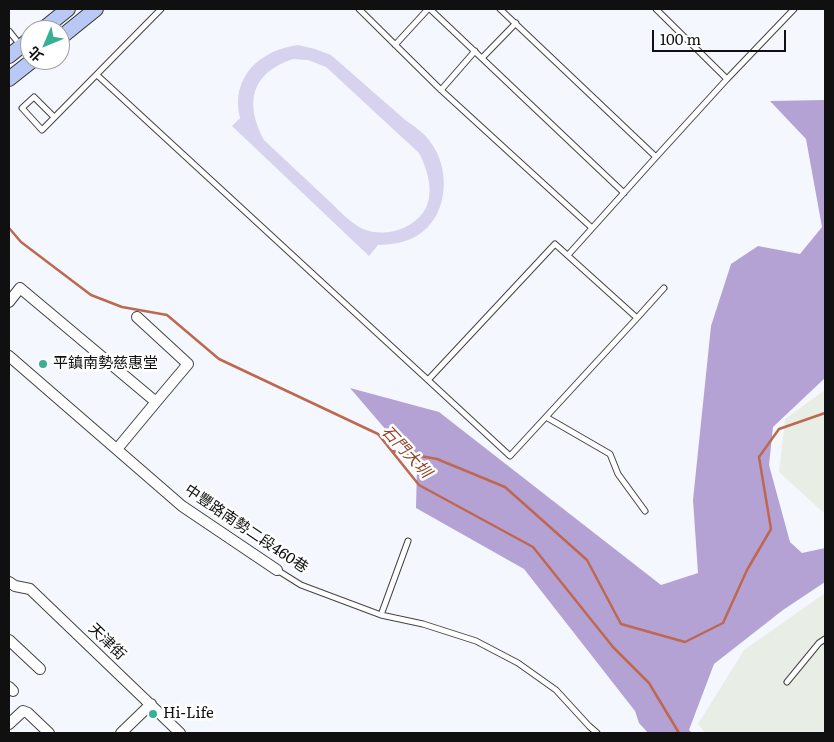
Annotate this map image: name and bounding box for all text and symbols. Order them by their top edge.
north arrow [20,20,70,70]
scale bar [654,20,788,52]
text: 100 m [660,27,701,50]
text: 北 [23,43,47,67]
place label: 平鎮南勢慈惠堂 [53,355,158,373]
marker: 平鎮南勢慈惠堂 [37,358,49,370]
water label: 石門大圳 [377,422,435,482]
street label: 中豐路南勢二段460巷 [181,481,311,577]
street label: 天津街 [85,620,129,664]
place label: Hi-Life [163,705,214,723]
marker: Hi-Life [147,708,159,720]

